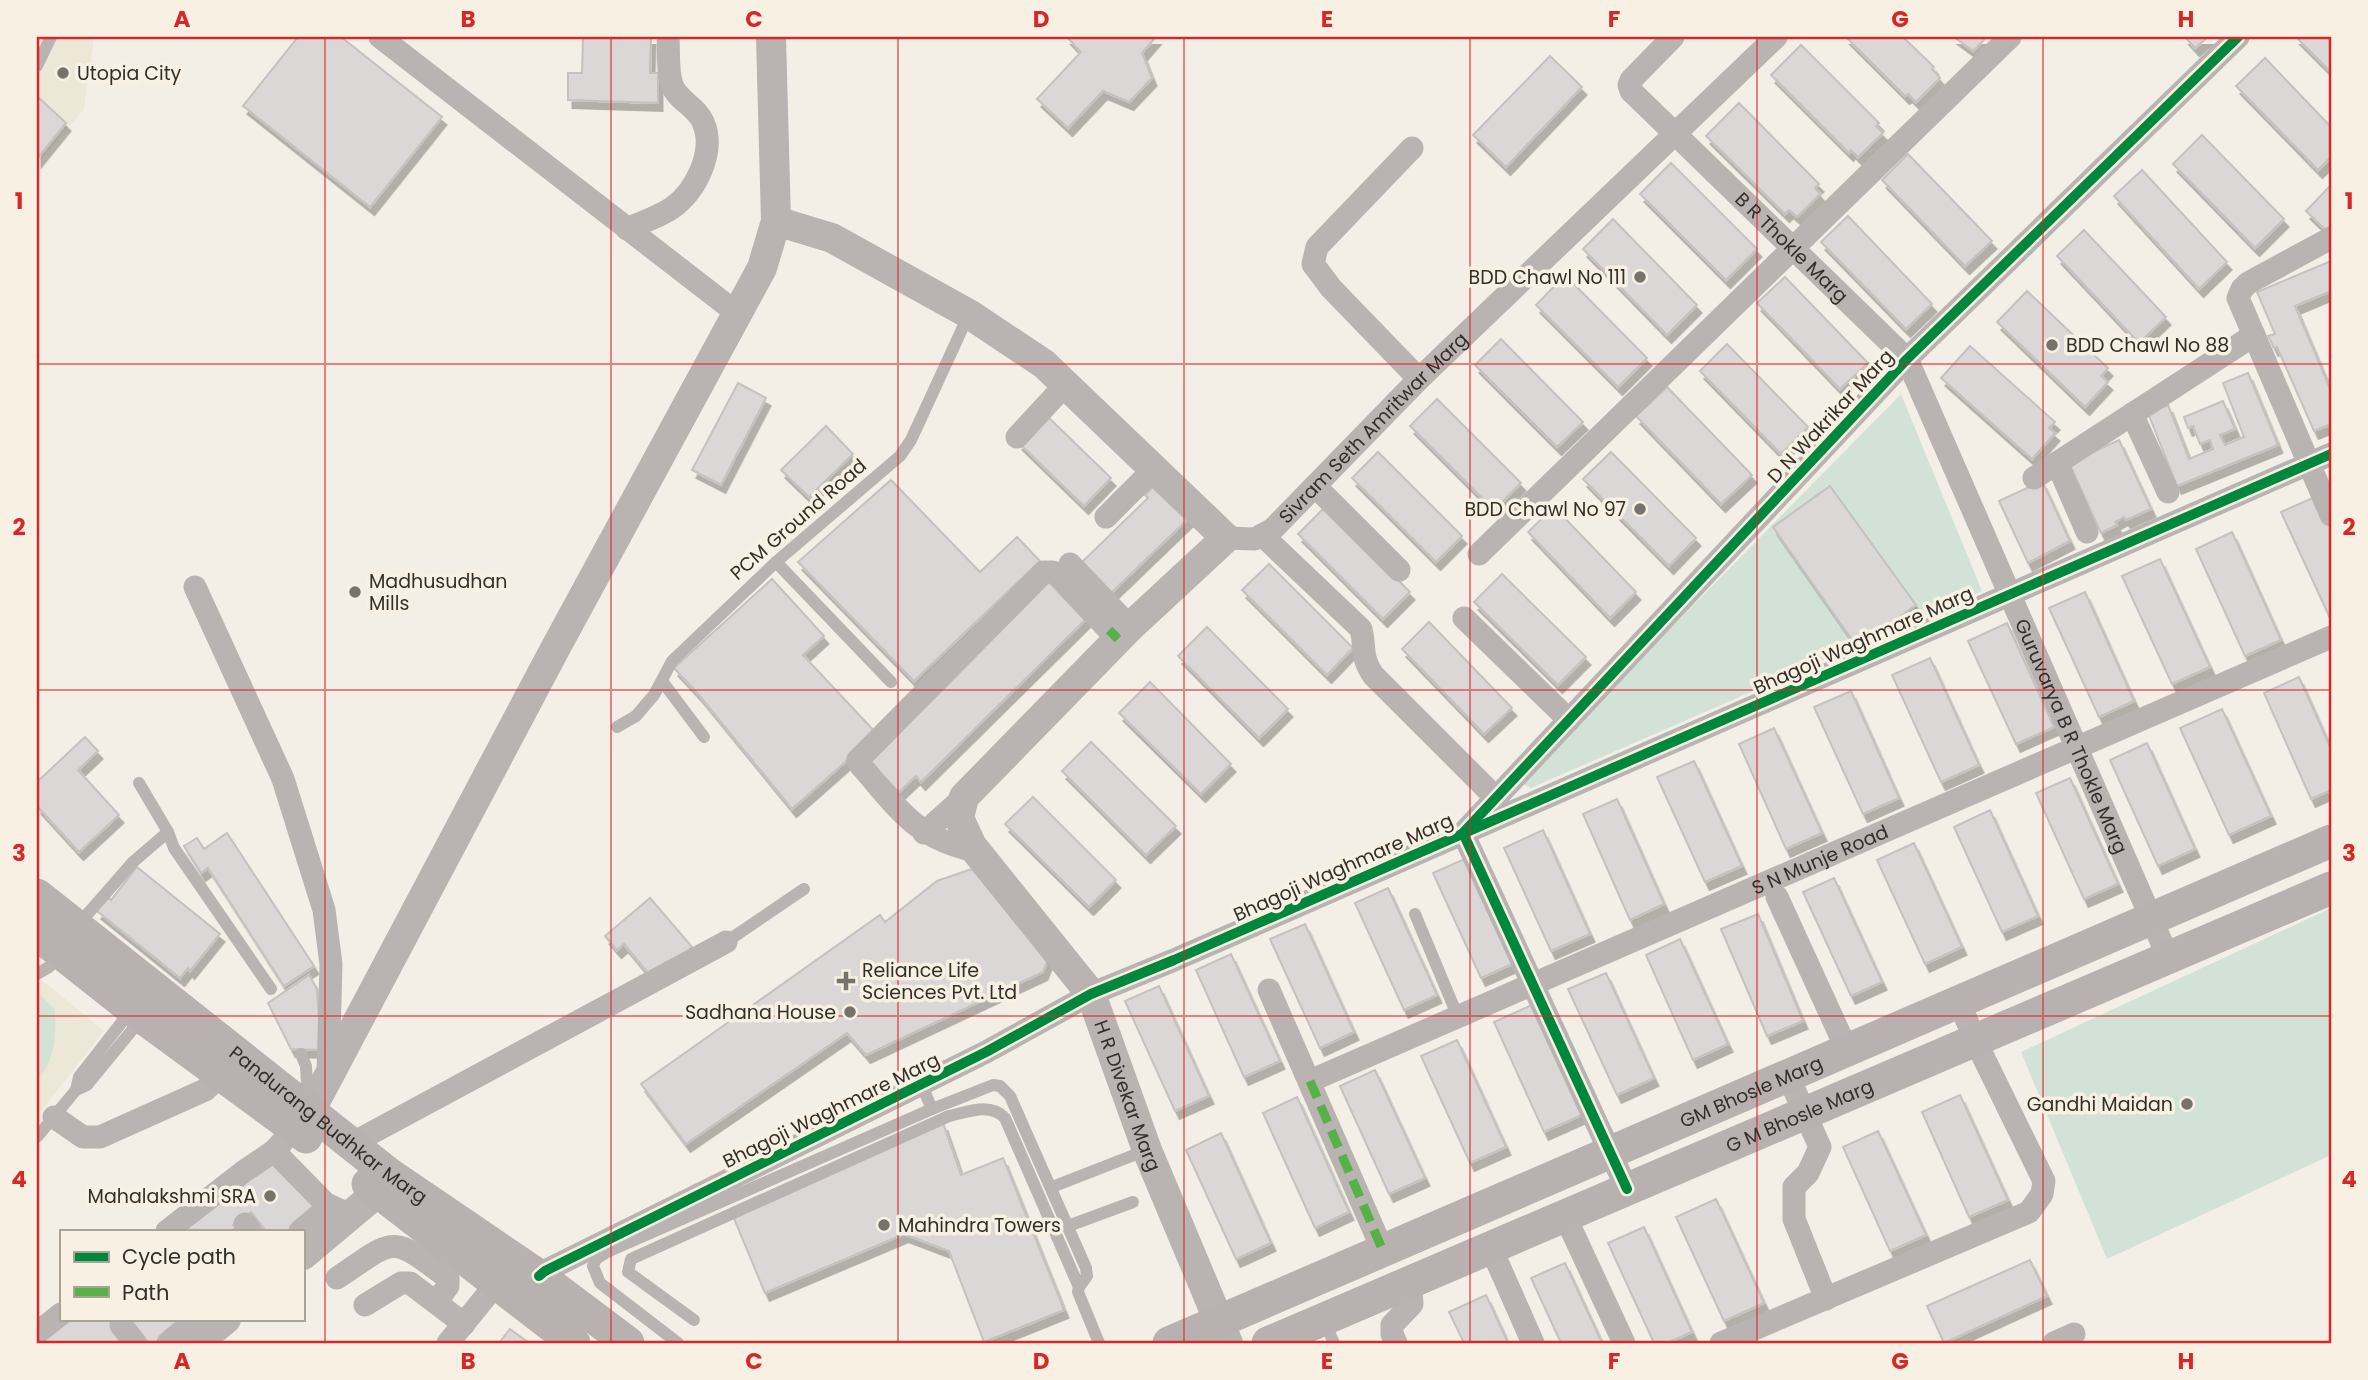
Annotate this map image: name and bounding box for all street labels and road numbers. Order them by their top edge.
street label: B R Thokle Marg [1729,186,1854,309]
street label: Sivram Seth Amritwar Marg [1273,326,1474,530]
street label: D N Wakrikar Marg [1761,344,1900,489]
street label: PCM Ground Road [724,453,872,586]
street label: Bhagoji Waghmare Marg [1749,580,1977,701]
street label: Guruvarya B R Thokle Marg [2008,615,2134,858]
street label: Bhagoji Waghmare Marg [1229,807,1457,928]
street label: S N Munje Road [1748,818,1893,901]
street label: H R Divekar Marg [1087,1016,1167,1176]
street label: Pandurang Budhkar Marg [223,1039,433,1210]
street label: Bhagoji Waghmare Marg [718,1046,944,1175]
street label: GM Bhosle Marg [1676,1049,1827,1135]
street label: G M Bhosle Marg [1722,1073,1877,1160]

